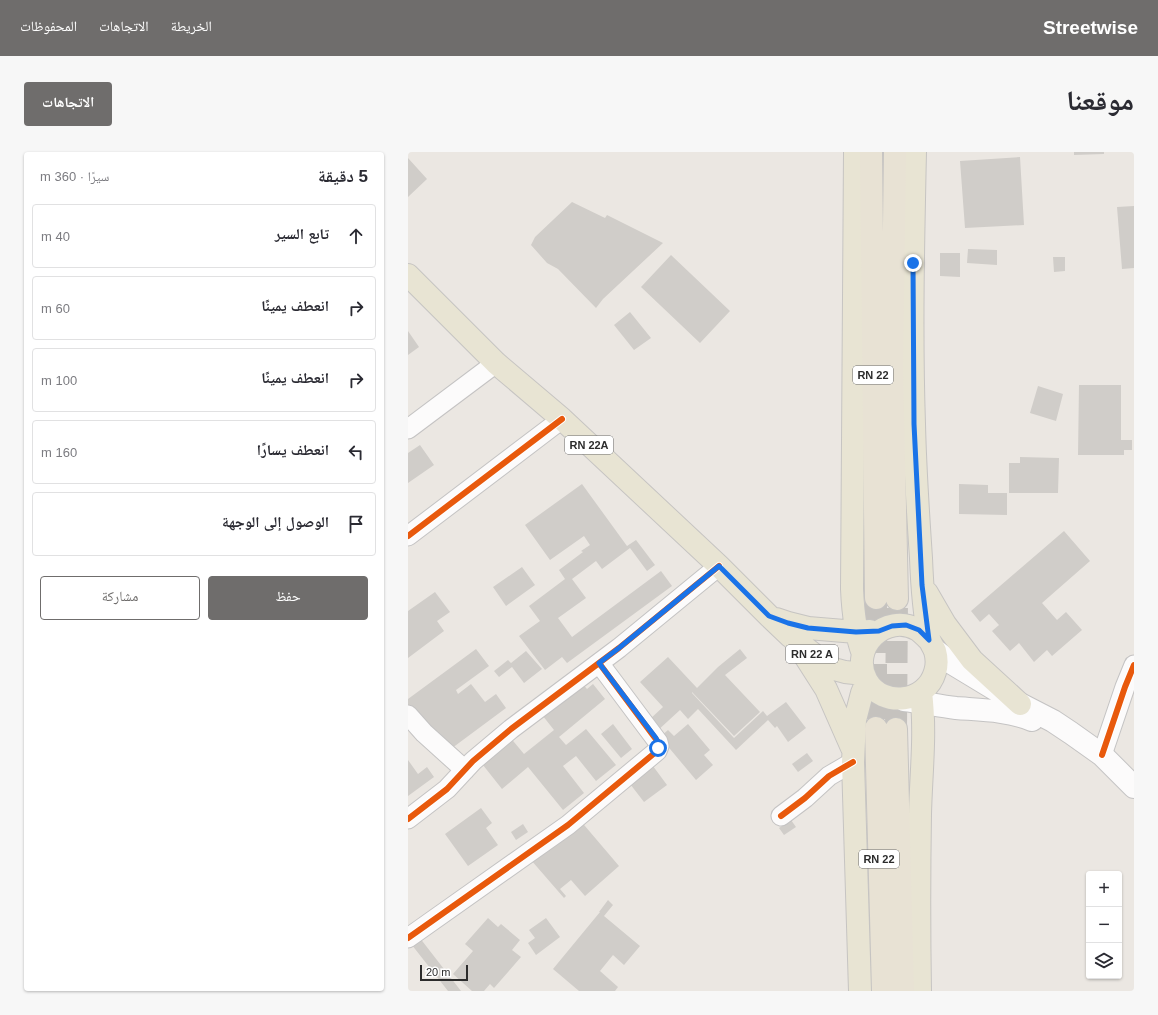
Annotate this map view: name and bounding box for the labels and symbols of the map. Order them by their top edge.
route end [904,254,922,272]
road number: RN 22 [853,366,893,384]
road number: RN 22A [565,436,613,454]
road number: RN 22 A [786,645,838,663]
route start [649,739,667,757]
road number: RN 22 [859,850,899,868]
scale bar [420,963,468,982]

